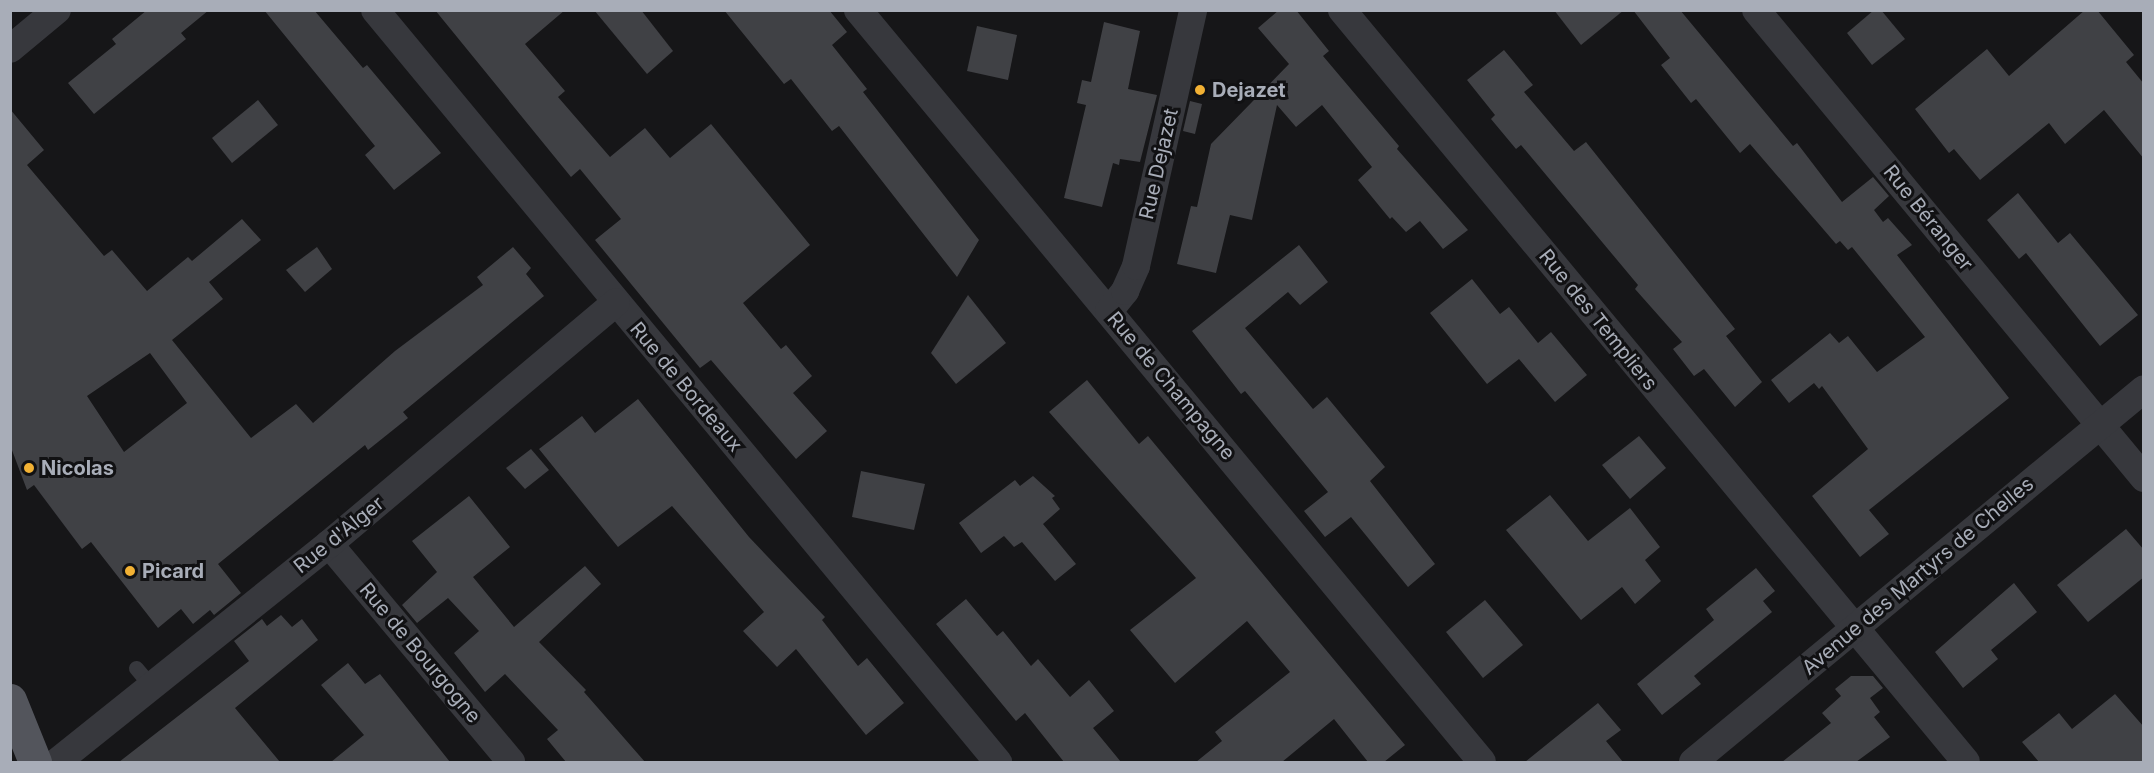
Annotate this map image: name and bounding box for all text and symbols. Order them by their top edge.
place label: Dejazet [1212,78,1286,102]
marker: Dejazet [1193,83,1207,97]
street label: Rue Dejazet [1135,106,1183,222]
street label: Rue Béranger [1878,160,1978,276]
street label: Rue des Templiers [1534,245,1662,395]
street label: Rue de Champagne [1102,307,1240,465]
street label: Rue de Bordeaux [625,317,747,457]
place label: Nicolas [41,456,114,480]
marker: Nicolas [22,461,36,475]
street label: Avenue des Martyrs de Chelles [1797,472,2039,680]
street label: Rue d'Alger [289,491,389,579]
place label: Picard [142,559,204,583]
marker: Picard [123,564,137,578]
street label: Rue de Bourgogne [354,578,486,728]

